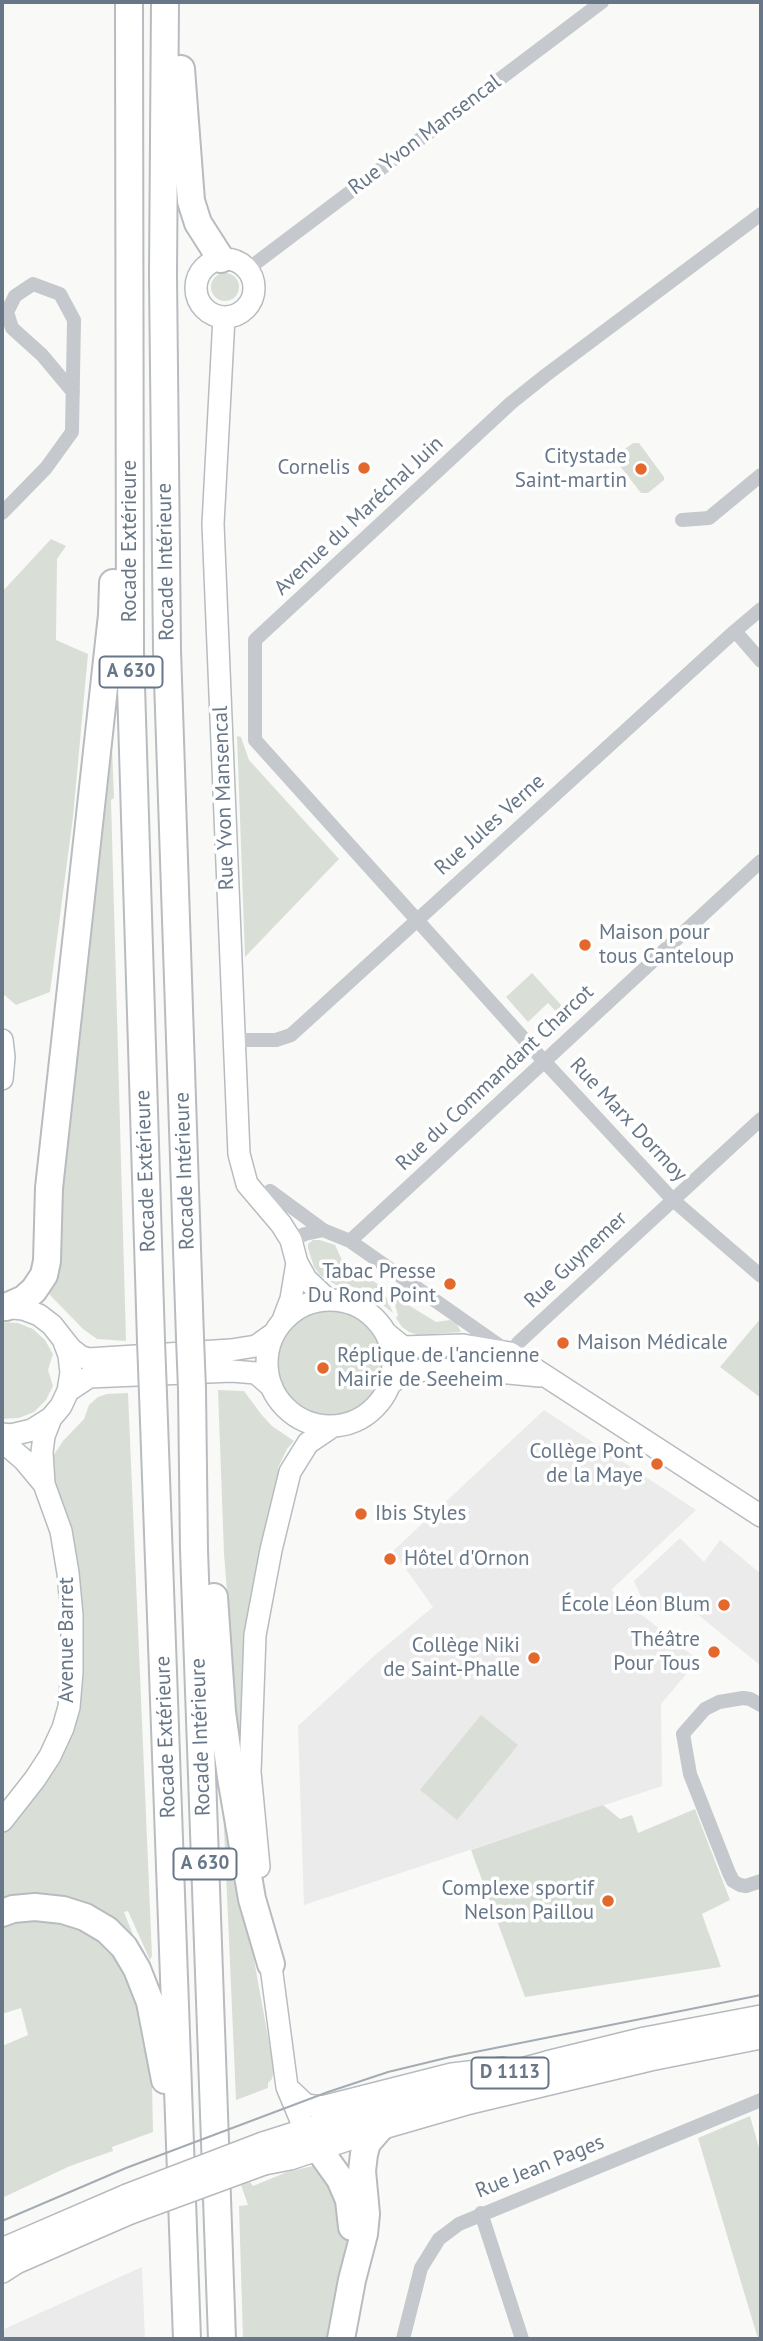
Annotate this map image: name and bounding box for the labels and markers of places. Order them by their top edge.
place label: Citystade Saint-martin [515,444,627,494]
place label: Cornelis [278,455,350,481]
marker: Cornelis [356,460,372,476]
marker: Citystade Saint-martin [633,461,649,477]
place label: Maison pour tous Canteloup [599,920,734,970]
marker: Maison pour tous Canteloup [577,937,593,953]
place label: Tabac Presse Du Rond Point [308,1259,436,1309]
marker: Tabac Presse Du Rond Point [442,1276,458,1292]
place label: Maison Médicale [577,1330,728,1356]
marker: Maison Médicale [555,1335,571,1351]
place label: Réplique de l'ancienne Mairie de Seeheim [337,1343,539,1393]
marker: Réplique de l'ancienne Mairie de Seeheim [315,1360,331,1376]
place label: Collège Pont de la Maye [529,1439,643,1489]
marker: Collège Pont de la Maye [649,1456,665,1472]
place label: Ibis Styles [375,1501,466,1527]
marker: Ibis Styles [353,1506,369,1522]
place label: Hôtel d'Ornon [404,1546,529,1572]
marker: Hôtel d'Ornon [382,1551,398,1567]
place label: École Léon Blum [561,1592,710,1618]
marker: École Léon Blum [716,1597,732,1613]
place label: Théâtre Pour Tous [613,1627,700,1677]
place label: Collège Niki de Saint-Phalle [383,1633,520,1683]
marker: Théâtre Pour Tous [706,1644,722,1660]
marker: Collège Niki de Saint-Phalle [526,1650,542,1666]
place label: Complexe sportif Nelson Paillou [441,1876,594,1926]
marker: Complexe sportif Nelson Paillou [600,1893,616,1909]

